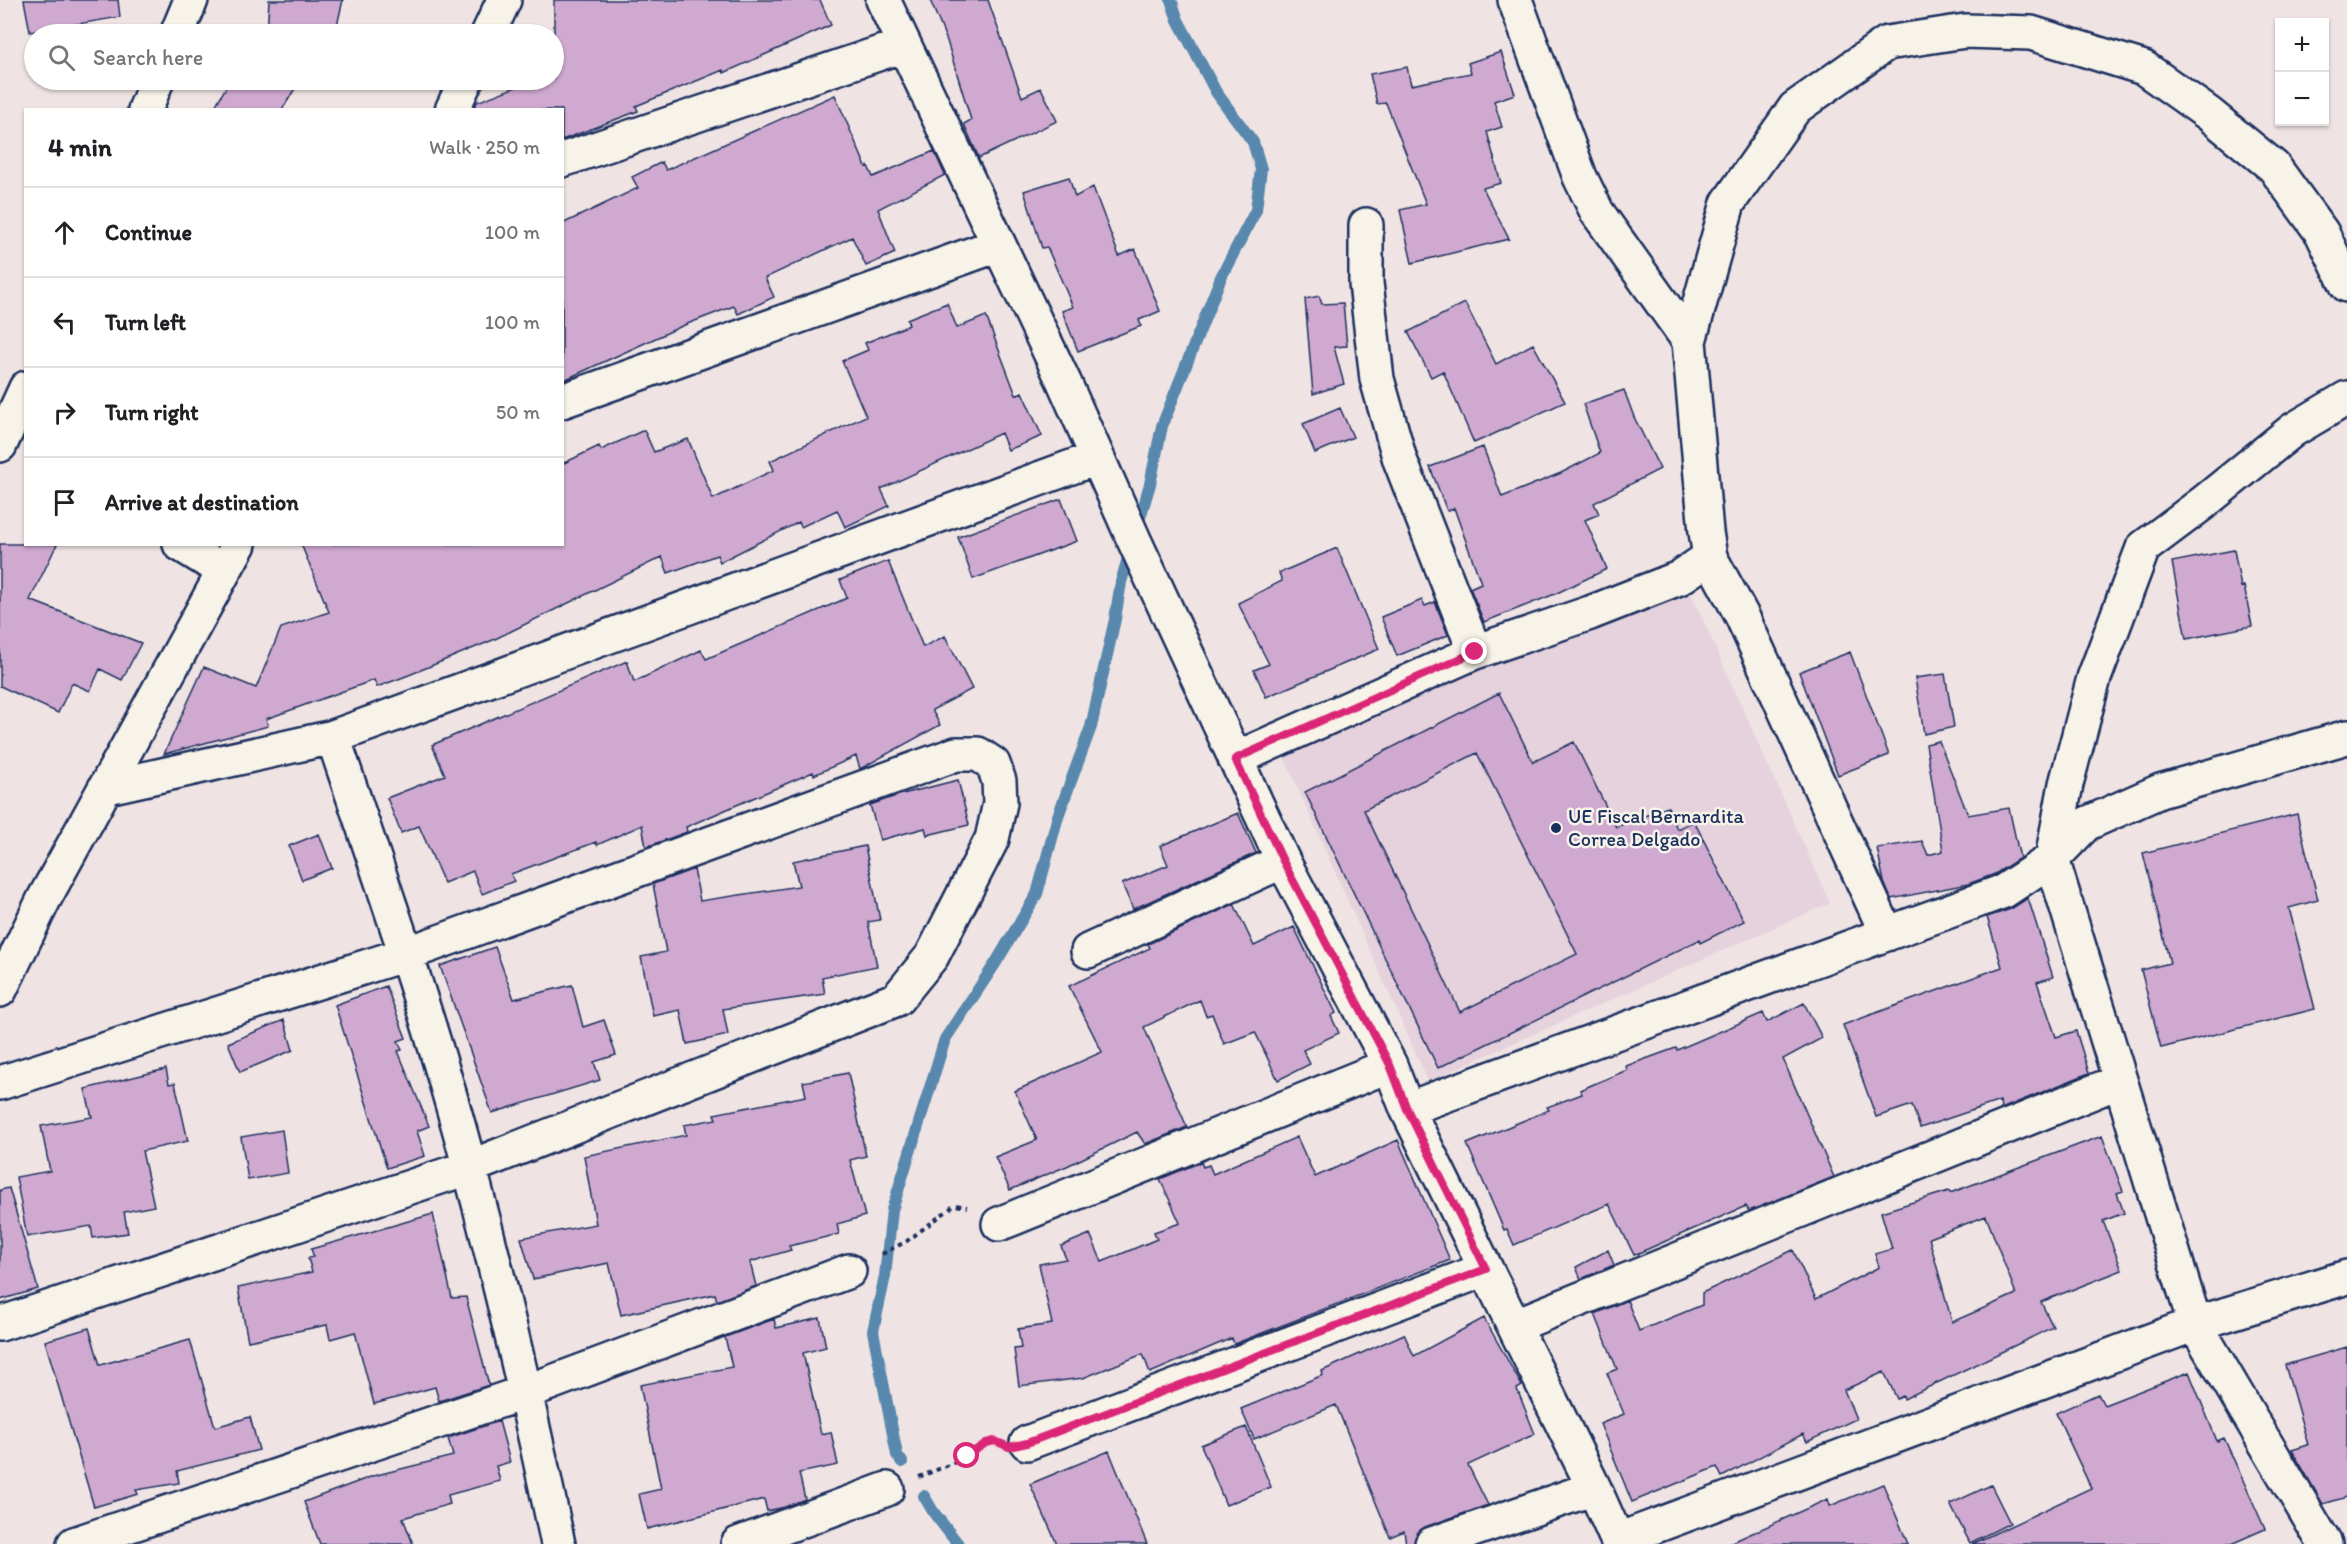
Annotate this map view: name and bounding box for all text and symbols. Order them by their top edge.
map controls [2275,18,2329,126]
button: + [2275,18,2329,72]
search box [24,24,564,90]
icon: search [45,41,78,74]
text: Search here [93,44,203,71]
button: − [2275,72,2329,126]
text: 4 min [48,131,112,163]
text: Walk · 250 m [429,135,540,159]
icon: ahead [48,216,81,249]
text: Continue [105,219,192,246]
text: 100 m [485,220,540,244]
icon: left [48,306,81,339]
text: Turn left [105,309,186,336]
text: 100 m [485,310,540,334]
icon: right [48,396,81,429]
text: Turn right [105,399,199,426]
text: 50 m [496,400,540,424]
icon: arrive [48,486,81,519]
text: Arrive at destination [105,489,299,516]
route end [1461,638,1487,664]
place label: UE Fiscal Bernardita Correa Delgado [1568,804,1744,851]
marker: UE Fiscal Bernardita Correa Delgado [1549,821,1563,835]
route start [953,1442,979,1468]

